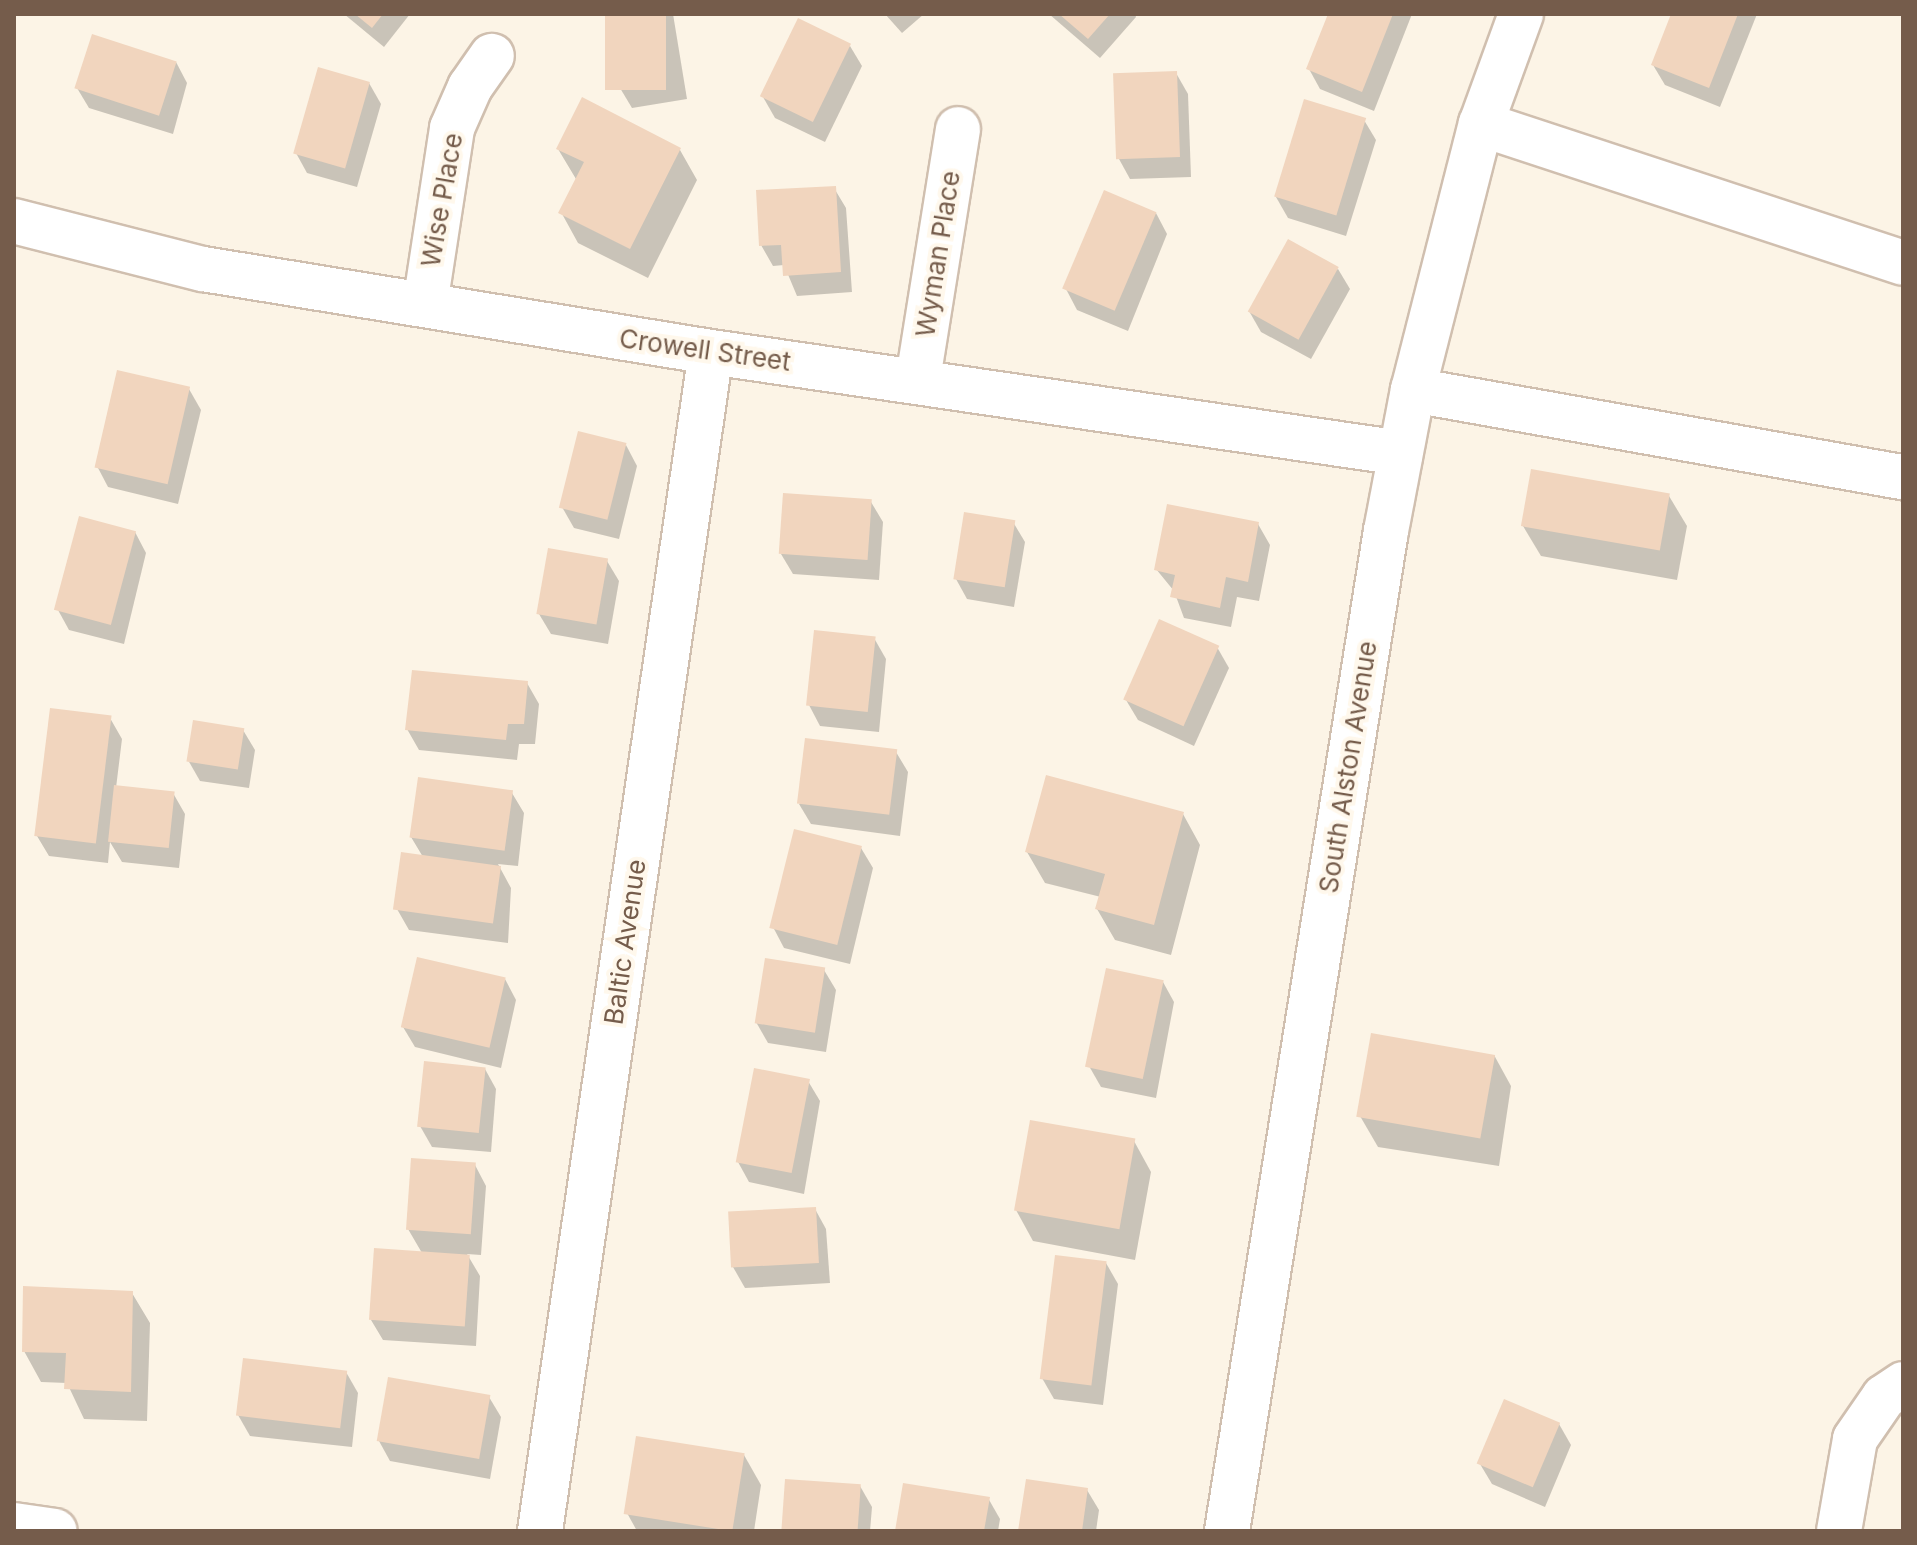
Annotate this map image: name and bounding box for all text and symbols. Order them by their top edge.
street label: Wise Place [415,131,469,269]
street label: Wyman Place [909,169,967,339]
street label: Crowell Street [617,323,793,377]
street label: South Alston Avenue [1313,639,1383,895]
street label: Baltic Avenue [598,857,652,1027]

